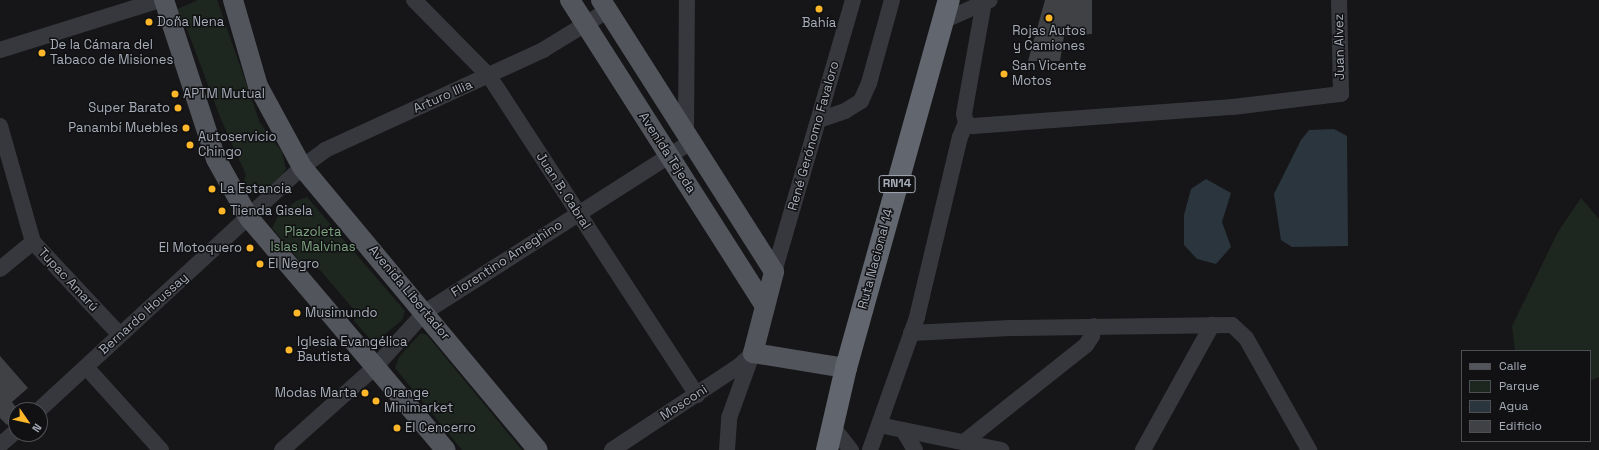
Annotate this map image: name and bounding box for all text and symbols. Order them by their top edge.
marker: Bahía [814,4,824,14]
marker: Rojas Autos y Camiones [1044,13,1054,23]
place label: Doña Nena [157,14,224,30]
street label: Juan Alvez [1332,14,1348,80]
place label: Bahía [802,15,836,31]
marker: Doña Nena [144,17,154,27]
place label: Rojas Autos y Camiones [1012,24,1086,55]
place label: De la Cámara del Tabaco de Misiones [50,38,173,69]
marker: De la Cámara del Tabaco de Misiones [37,48,47,58]
street label: René Gerónomo Favaloro [785,59,843,213]
place label: San Vicente Motos [1012,59,1087,90]
marker: San Vicente Motos [999,69,1009,79]
street label: Arturo Illia [411,77,475,117]
place label: APTM Mutual [183,86,265,102]
marker: APTM Mutual [170,89,180,99]
place label: Super Barato [88,100,170,116]
marker: Super Barato [173,103,183,113]
street label: Avenida Tejeda [635,110,699,196]
place label: Panambí Muebles [68,120,178,136]
marker: Panambí Muebles [181,123,191,133]
place label: Autoservicio Chingo [198,130,277,161]
marker: Autoservicio Chingo [185,140,195,150]
street label: Juan B. Cabral [532,149,594,233]
road number: RN14 [878,174,916,194]
place label: La Estancia [220,181,292,197]
marker: La Estancia [207,184,217,194]
place label: Tienda Gisela [230,203,313,219]
marker: Tienda Gisela [217,206,227,216]
street label: Ruta Nacional 14 [855,207,897,311]
street label: Florentino Ameghino [448,217,566,301]
park label: Plazoleta Islas Malvinas [270,225,356,256]
place label: El Motoquero [159,240,242,256]
marker: El Motoquero [245,243,255,253]
street label: Avenida Libertador [365,243,453,343]
street label: Tupac Amarú [35,245,101,315]
place label: El Negro [268,256,319,272]
marker: El Negro [255,259,265,269]
street label: Bernardo Houssay [96,270,192,358]
place label: Musimundo [305,305,378,321]
marker: Musimundo [292,308,302,318]
place label: Iglesia Evangélica Bautista [297,335,407,366]
marker: Iglesia Evangélica Bautista [284,345,294,355]
legend [1461,350,1591,442]
text: Calle [1499,358,1527,374]
text: Parque [1499,378,1539,394]
street label: Mosconi [657,382,711,424]
place label: Modas Marta [275,385,357,401]
place label: Orange Minimarket [384,386,453,417]
marker: Modas Marta [360,388,370,398]
marker: Orange Minimarket [371,396,381,406]
text: Agua [1499,398,1529,414]
north arrow [8,402,48,442]
text: Edificio [1499,418,1542,434]
place label: El Cencerro [405,420,476,436]
text: N [29,421,45,435]
marker: El Cencerro [392,423,402,433]

